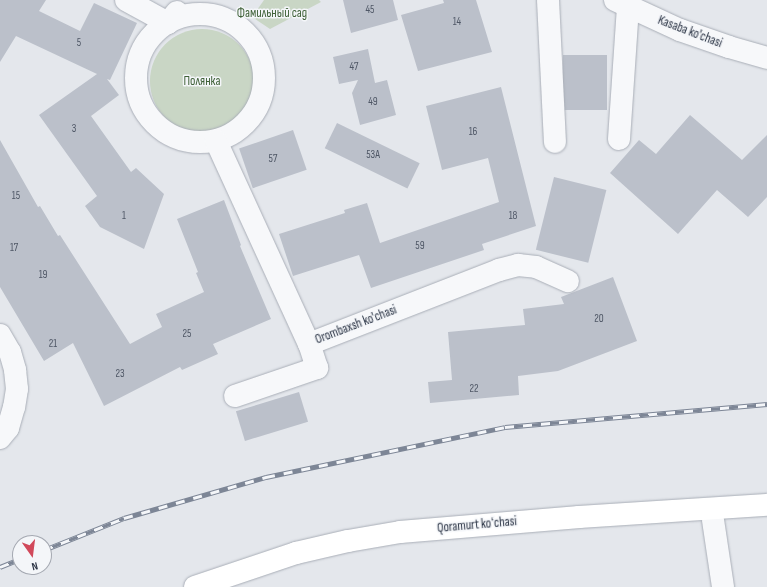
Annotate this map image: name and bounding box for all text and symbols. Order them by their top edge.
house number: 45 [365,3,375,17]
park label: Фамильный сад [237,5,307,21]
street label: Kasaba ko'chasi [655,13,725,51]
house number: 14 [453,15,461,29]
house number: 5 [77,36,81,50]
house number: 47 [350,60,358,74]
park label: Полянка [184,73,220,89]
house number: 49 [368,95,378,109]
house number: 3 [72,122,76,136]
house number: 16 [469,125,477,139]
house number: 53А [366,148,380,162]
house number: 57 [269,152,277,166]
house number: 15 [12,189,20,203]
house number: 1 [122,209,126,223]
house number: 18 [509,209,517,223]
house number: 59 [415,239,425,253]
house number: 17 [10,241,18,255]
house number: 19 [39,268,47,282]
street label: Orombaxsh ko'chasi [313,302,399,348]
house number: 20 [594,312,604,326]
house number: 25 [183,327,191,341]
house number: 21 [49,337,57,351]
house number: 23 [115,367,125,381]
house number: 22 [469,382,479,396]
street label: Qoramurt koʻchasi [437,514,517,536]
north arrow [12,535,52,575]
text: N [30,559,39,573]

